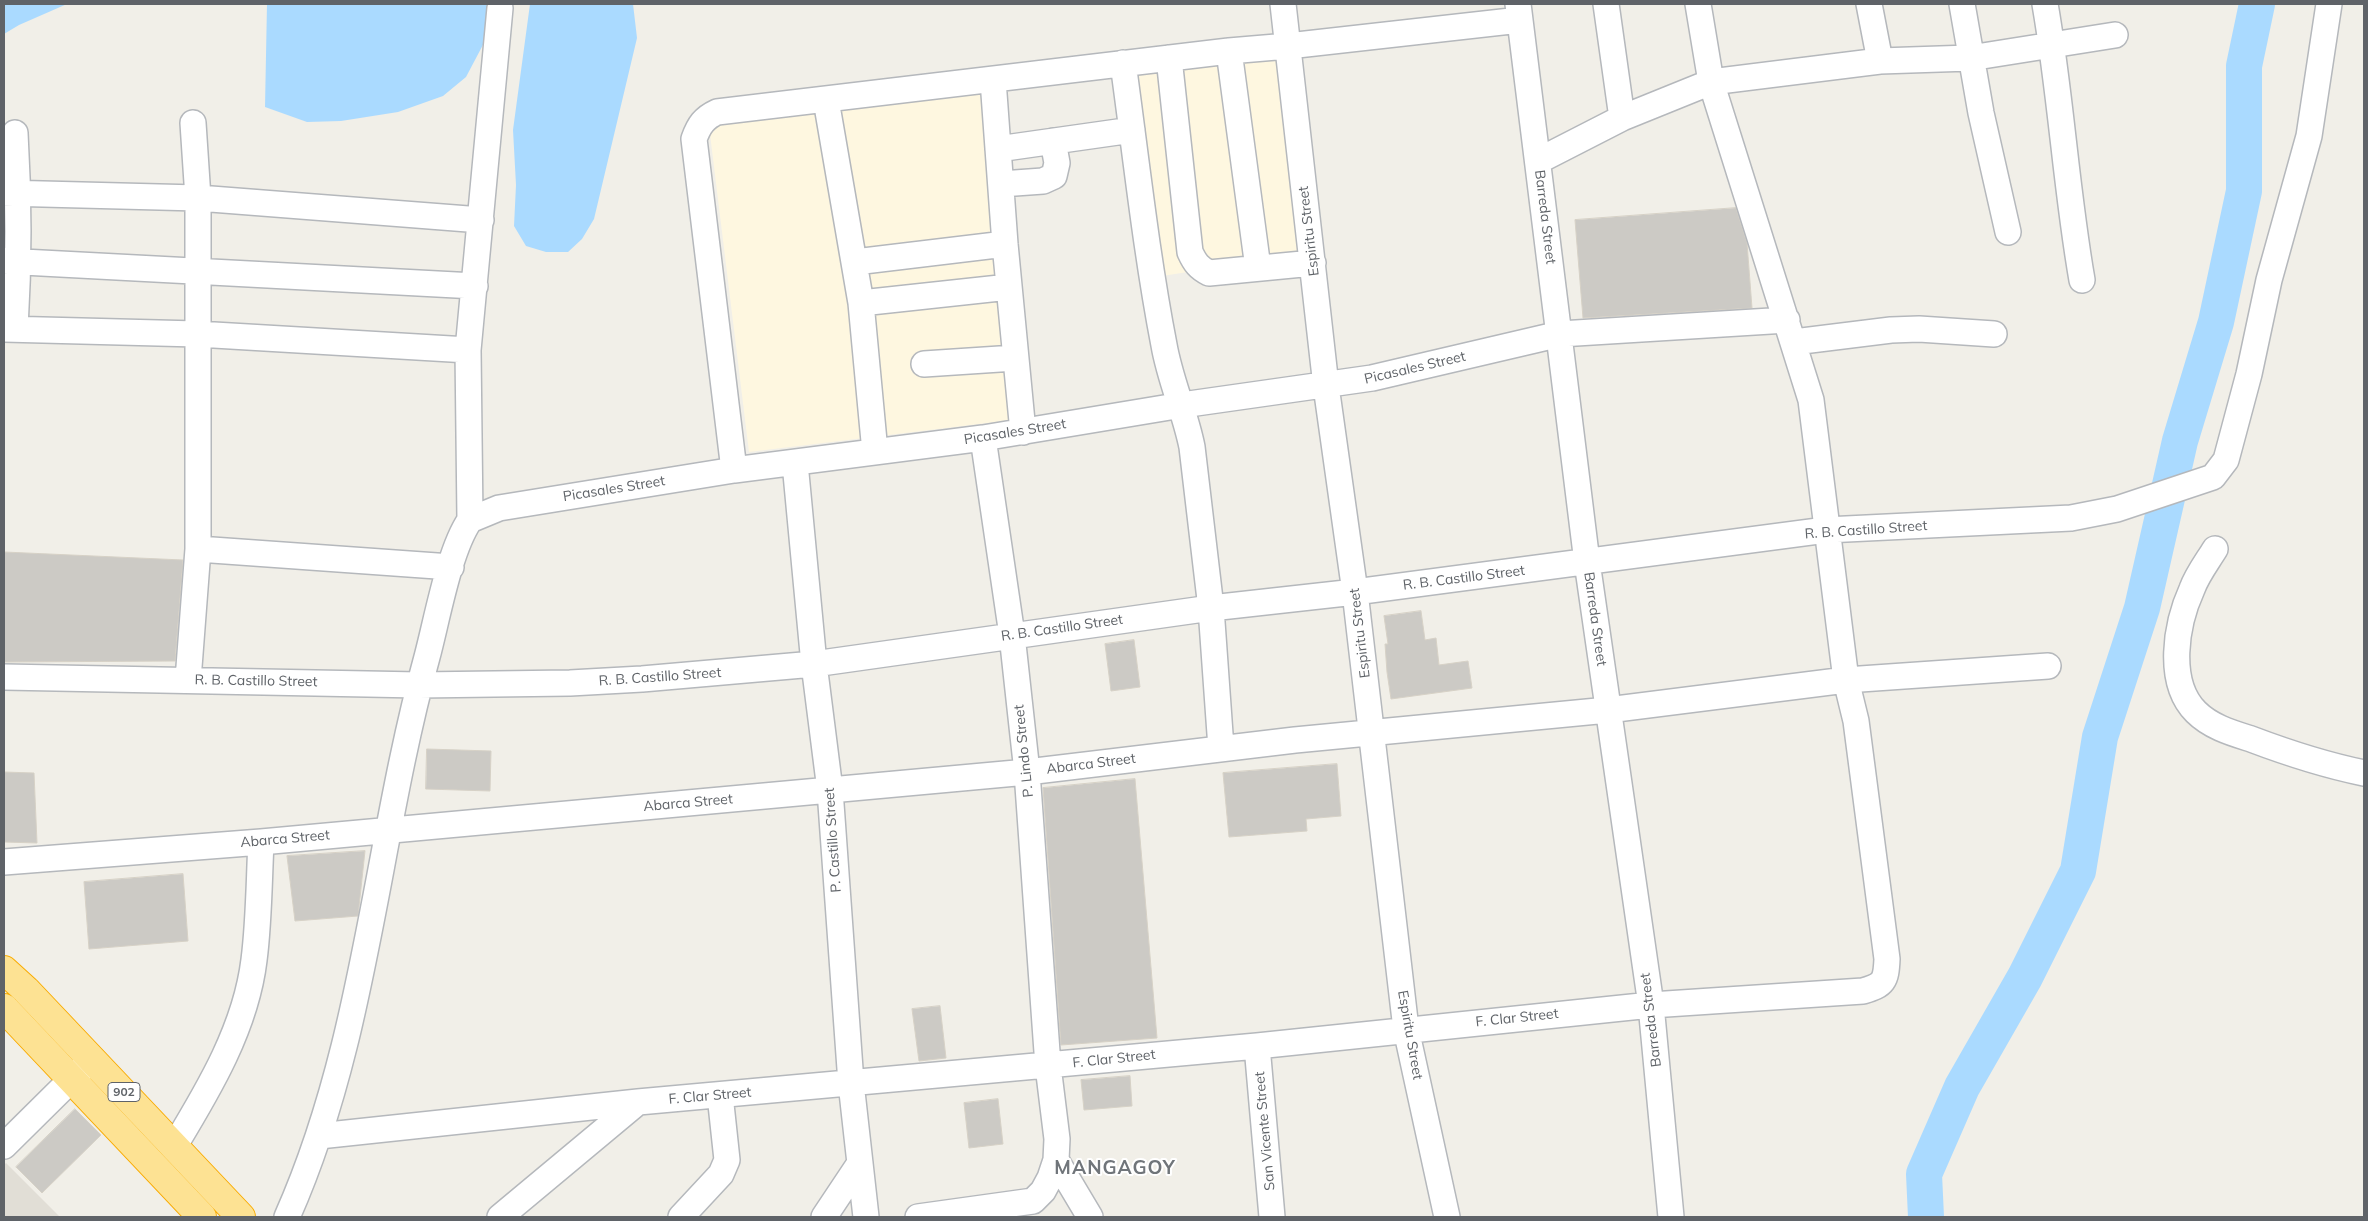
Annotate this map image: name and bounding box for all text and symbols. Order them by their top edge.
street label: Barreda Street [1531,169,1559,265]
street label: Espiritu Street [1295,185,1323,277]
street label: Picasales Street [1363,348,1467,388]
street label: Picasales Street [963,416,1067,448]
street label: Picasales Street [562,473,666,505]
street label: R. B. Castillo Street [1804,517,1928,543]
street label: R. B. Castillo Street [1402,562,1526,594]
street label: Barreda Street [1580,571,1610,667]
street label: Espiritu Street [1346,587,1374,679]
street label: R. B. Castillo Street [1000,611,1124,645]
street label: R. B. Castillo Street [598,664,722,690]
street label: R. B. Castillo Street [194,672,318,690]
street label: P. Lindo Street [1011,704,1037,798]
street label: Abarca Street [1045,750,1137,778]
street label: P. Castillo Street [821,787,845,893]
street label: Abarca Street [643,791,733,815]
street label: Abarca Street [240,827,330,851]
street label: Barreda Street [1637,972,1665,1068]
street label: Espiritu Street [1394,989,1426,1081]
street label: F. Clar Street [1475,1005,1559,1031]
street label: F. Clar Street [1072,1046,1156,1072]
street label: San Vicente Street [1251,1071,1279,1191]
road number: 902 [108,1082,140,1102]
street label: F. Clar Street [668,1084,752,1108]
district label: MANGAGOY [1053,1157,1177,1179]

